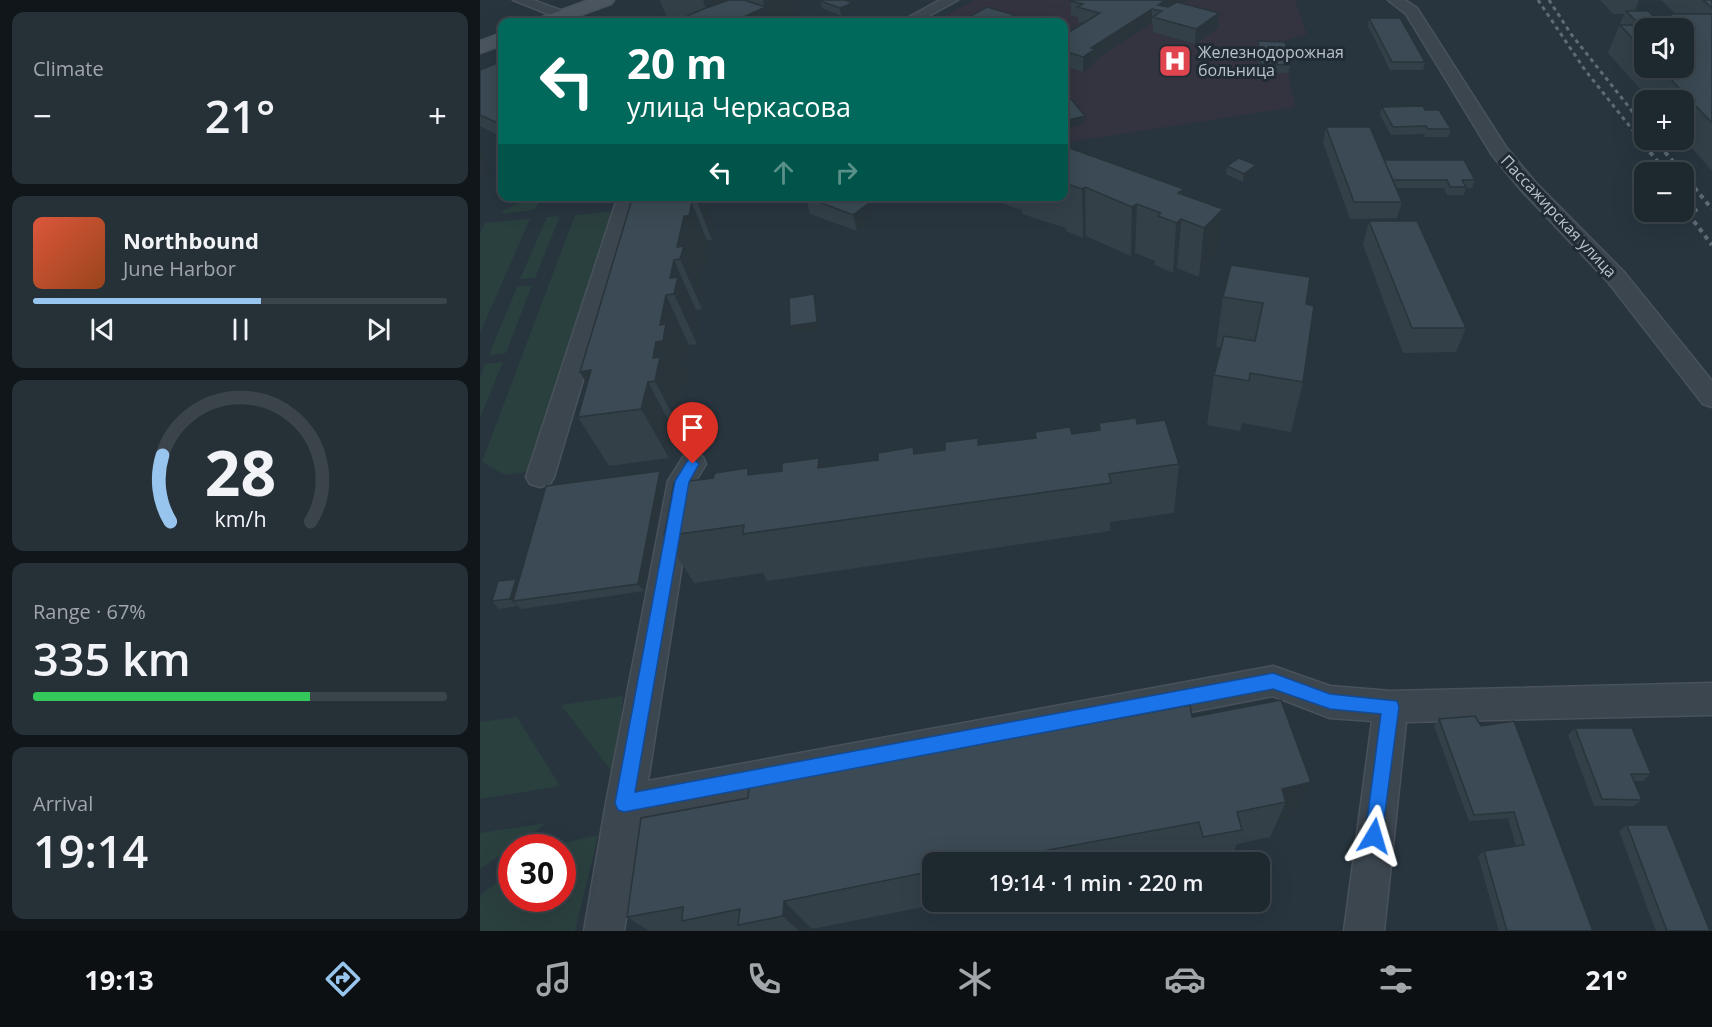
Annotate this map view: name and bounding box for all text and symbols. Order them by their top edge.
map controls [1634,18,1694,222]
button: sound [1634,18,1694,78]
text: 20 m [627,34,727,91]
place label: Железнодорожная больница [1198,41,1344,81]
icon: left [528,42,606,120]
hospital icon: Железнодорожная больница [1157,43,1193,79]
text: Climate [33,55,104,82]
text: 21° [205,85,275,146]
text: улица Черкасова [627,88,851,125]
button: + [1634,90,1694,150]
text: − [33,93,52,138]
text: + [428,93,447,138]
street label: Пассажирская улица [1496,150,1622,282]
icon: left [704,156,737,189]
icon: ahead [767,156,800,189]
icon: right [830,156,863,189]
button: − [1634,162,1694,222]
text: Northbound [123,225,259,255]
text: June Harbor [123,255,236,282]
icon: previous [86,313,119,346]
icon: pause [224,313,257,346]
icon: next [362,313,395,346]
pin [667,402,718,464]
icon: arrive [676,411,709,444]
text: 28 [204,430,276,515]
text: km/h [214,505,266,534]
text: Range · 67% [33,598,146,625]
text: 335 km [33,628,191,689]
text: Arrival [33,790,93,817]
position arrow [1342,804,1406,868]
text: 19:14 [33,820,148,881]
speed limit sign: 30 [498,834,576,912]
text: 19:14 · 1 min · 220 m [988,867,1204,897]
icon: directions [322,958,364,1000]
icon: music [533,958,575,1000]
icon: phone [743,958,785,1000]
icon: climate [954,958,996,1000]
icon: car [1164,958,1206,1000]
icon: filters [1375,958,1417,1000]
text: 19:13 [84,961,154,998]
text: 21° [1585,961,1628,998]

